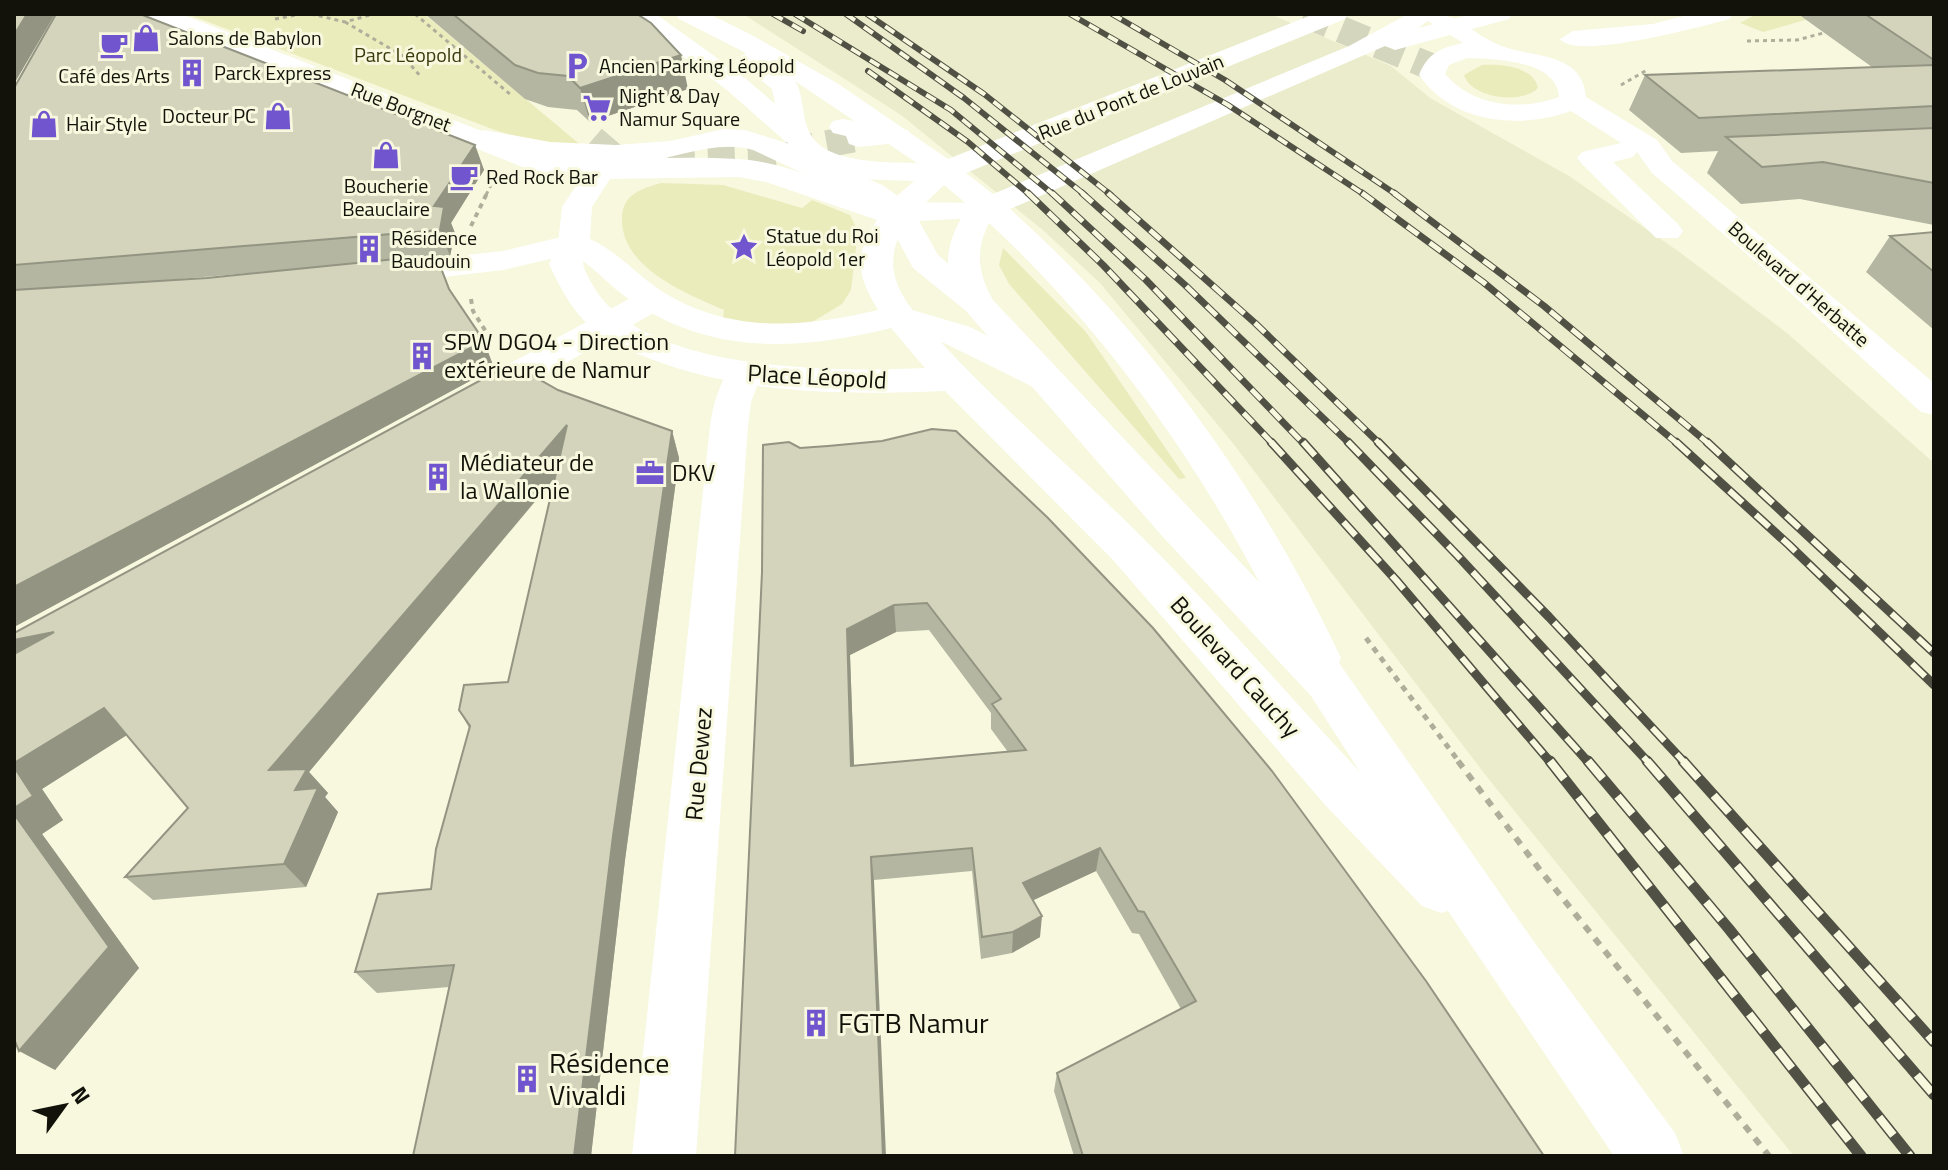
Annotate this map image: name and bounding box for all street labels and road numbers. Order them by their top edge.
street label: Rue du Pont de Louvain [1033,45,1228,148]
street label: Rue Borgnet [347,73,456,140]
street label: Boulevard d'Herbatte [1722,213,1877,354]
street label: Place Léopold [747,354,888,398]
street label: Boulevard Cauchy [1162,588,1309,745]
street label: Rue Dewez [675,706,721,822]

